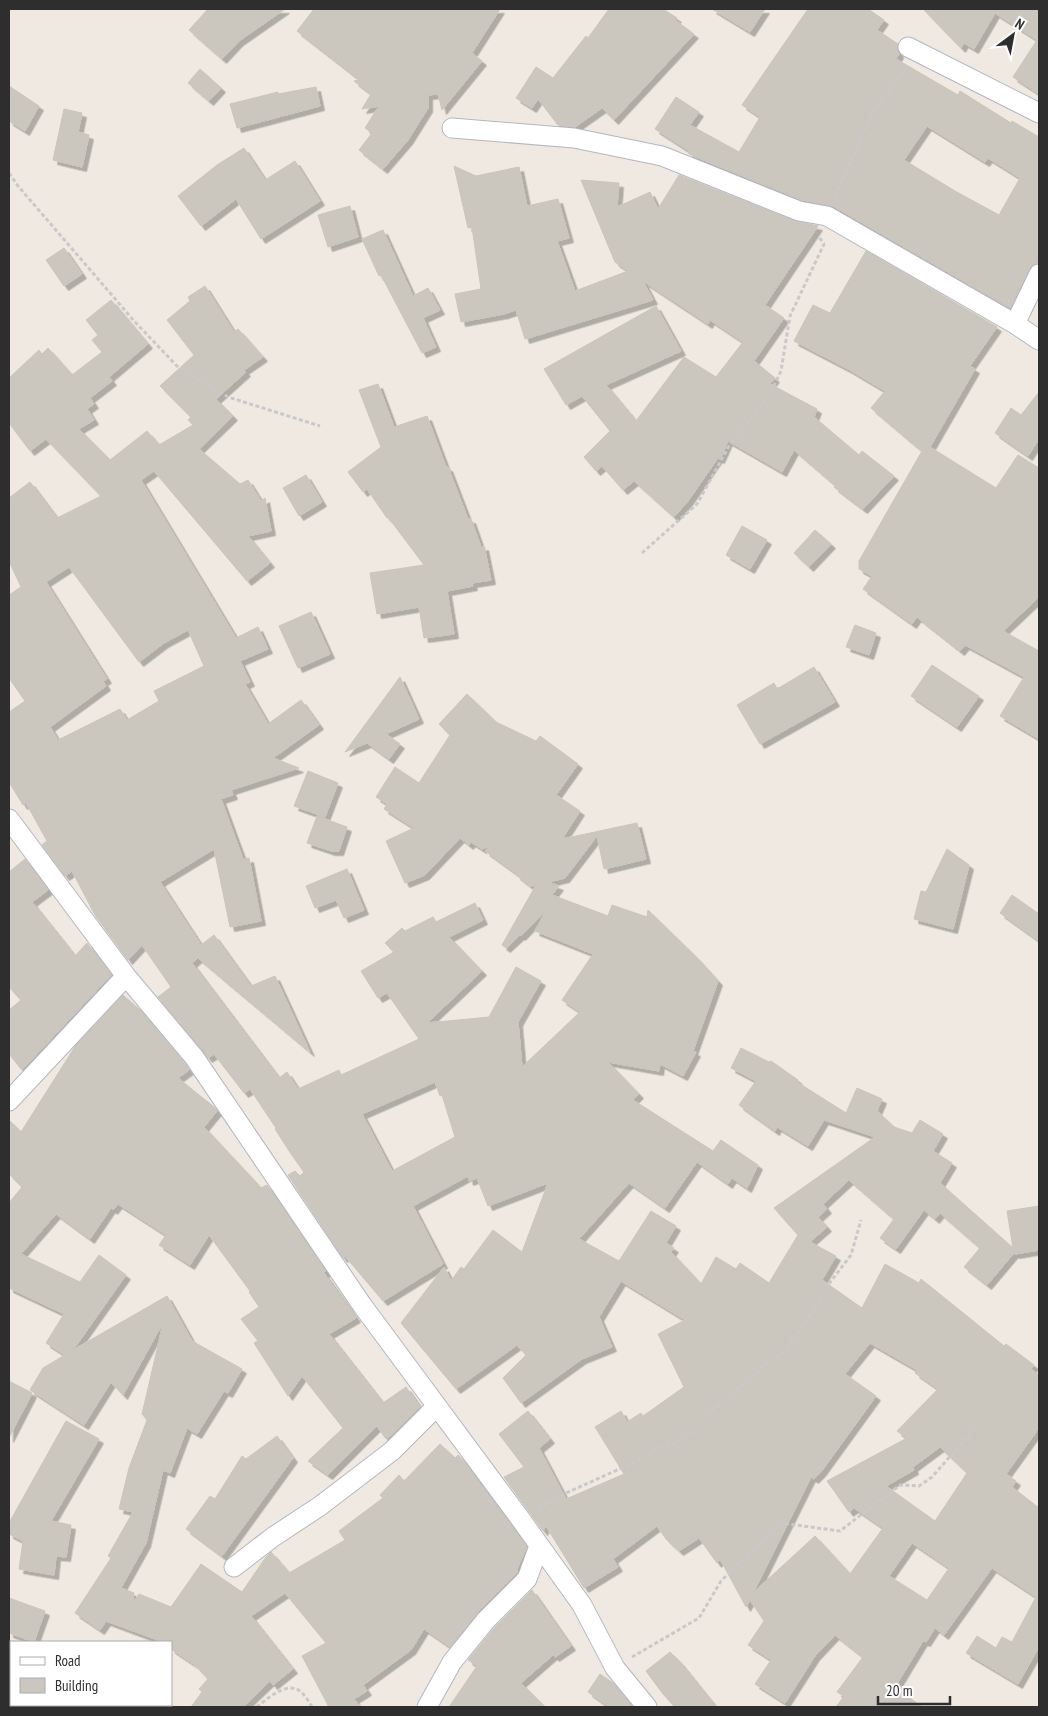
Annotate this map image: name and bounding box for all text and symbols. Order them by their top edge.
north arrow [988,10,1038,60]
text: N [1012,14,1028,34]
legend [10,1641,172,1706]
text: Road [55,1651,81,1670]
scale bar [878,1674,950,1706]
text: Building [55,1676,98,1695]
text: 20 m [886,1681,912,1700]

